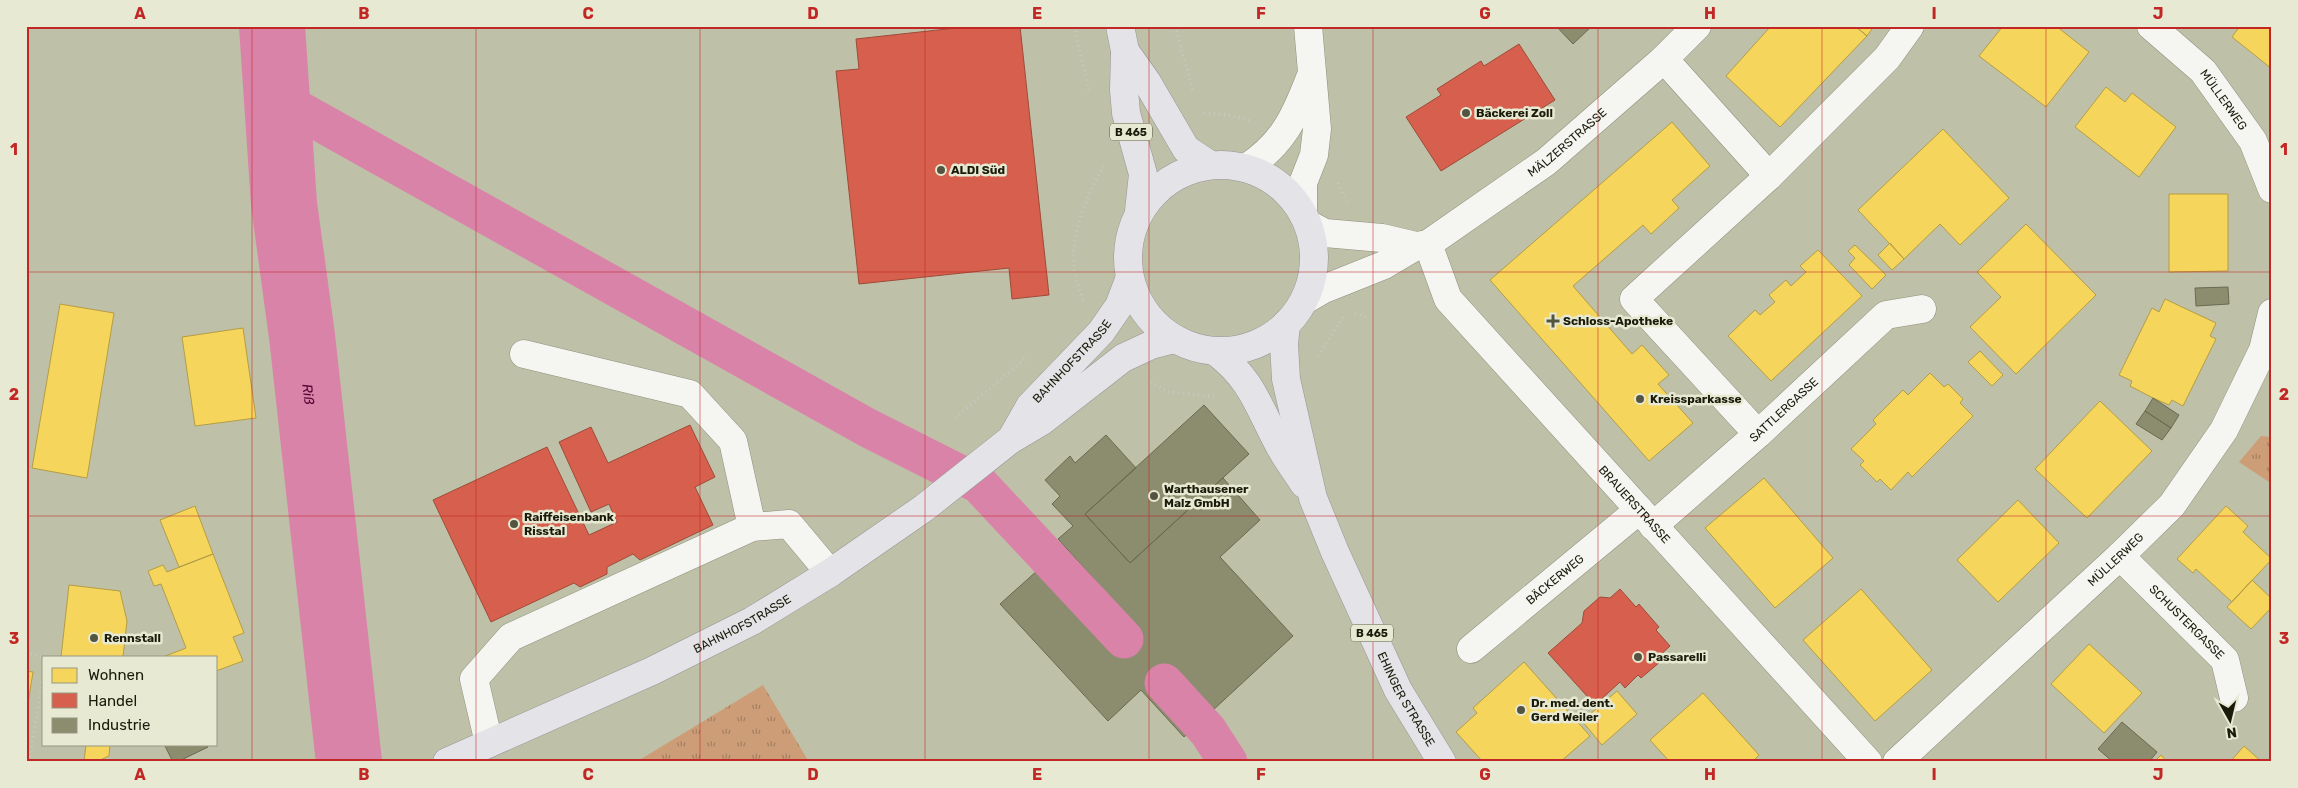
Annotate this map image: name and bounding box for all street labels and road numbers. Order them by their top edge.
street label: MÜLLERWEG [2197,66,2250,133]
street label: MÄLZERSTRASSE [1525,105,1610,180]
road number: B 465 [1110,124,1152,140]
street label: BAHNHOFSTRASSE [1030,317,1114,406]
street label: SATTLERGASSE [1747,375,1821,445]
street label: BRAUERSTRASSE [1596,463,1673,546]
street label: MÜLLERWEG [2085,530,2146,589]
street label: BÄCKERWEG [1523,551,1587,608]
street label: SCHUSTERGASSE [2146,582,2227,662]
street label: BAHNHOFSTRASSE [691,592,793,656]
road number: B 465 [1351,624,1393,641]
street label: EHINGER STRASSE [1374,650,1438,749]

